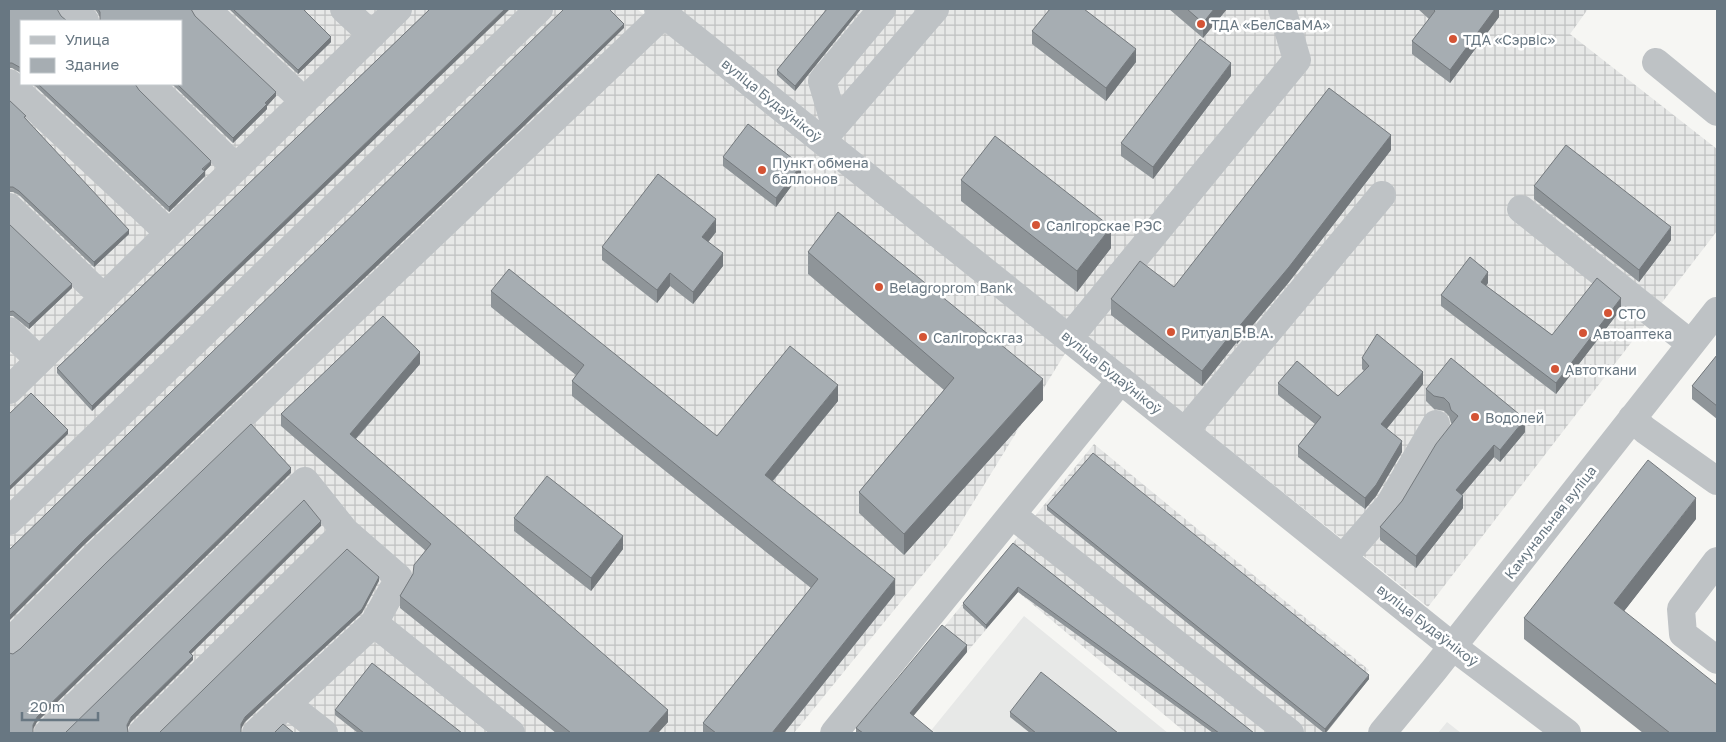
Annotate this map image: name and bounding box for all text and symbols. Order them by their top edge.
place label: ТДА «БелСваМА» [1211,16,1331,33]
marker: ТДА «БелСваМА» [1195,18,1207,30]
legend [20,20,182,85]
text: Улица [65,30,110,48]
place label: ТДА «Сэрвіс» [1463,31,1555,48]
marker: ТДА «Сэрвіс» [1447,33,1459,45]
street label: вуліца Будаўнікоў [719,54,826,146]
text: Здание [65,55,119,73]
place label: Пункт обмена баллонов [772,154,869,187]
marker: Пункт обмена баллонов [756,164,768,176]
place label: Салігорскае РЭС [1046,217,1162,234]
marker: Салігорскае РЭС [1030,219,1042,231]
place label: Belagroprom Bank [889,279,1013,296]
marker: Belagroprom Bank [873,281,885,293]
place label: СТО [1618,305,1646,322]
marker: СТО [1602,307,1614,319]
place label: Ритуал Б.В.А. [1181,324,1274,341]
place label: Автоаптека [1593,325,1672,342]
street label: вуліца Будаўнікоў [1059,326,1166,418]
marker: Ритуал Б.В.А. [1165,326,1177,338]
marker: Автоаптека [1577,327,1589,339]
place label: Салігорскгаз [933,329,1023,346]
marker: Салігорскгаз [917,331,929,343]
place label: Автоткани [1565,361,1637,378]
marker: Автоткани [1549,363,1561,375]
place label: Водолей [1485,409,1544,426]
marker: Водолей [1469,411,1481,423]
street label: Камунальная вуліца [1500,462,1600,582]
street label: вуліца Будаўнікоў [1374,580,1482,670]
scale bar [22,690,99,722]
text: 20 m [30,697,65,715]

